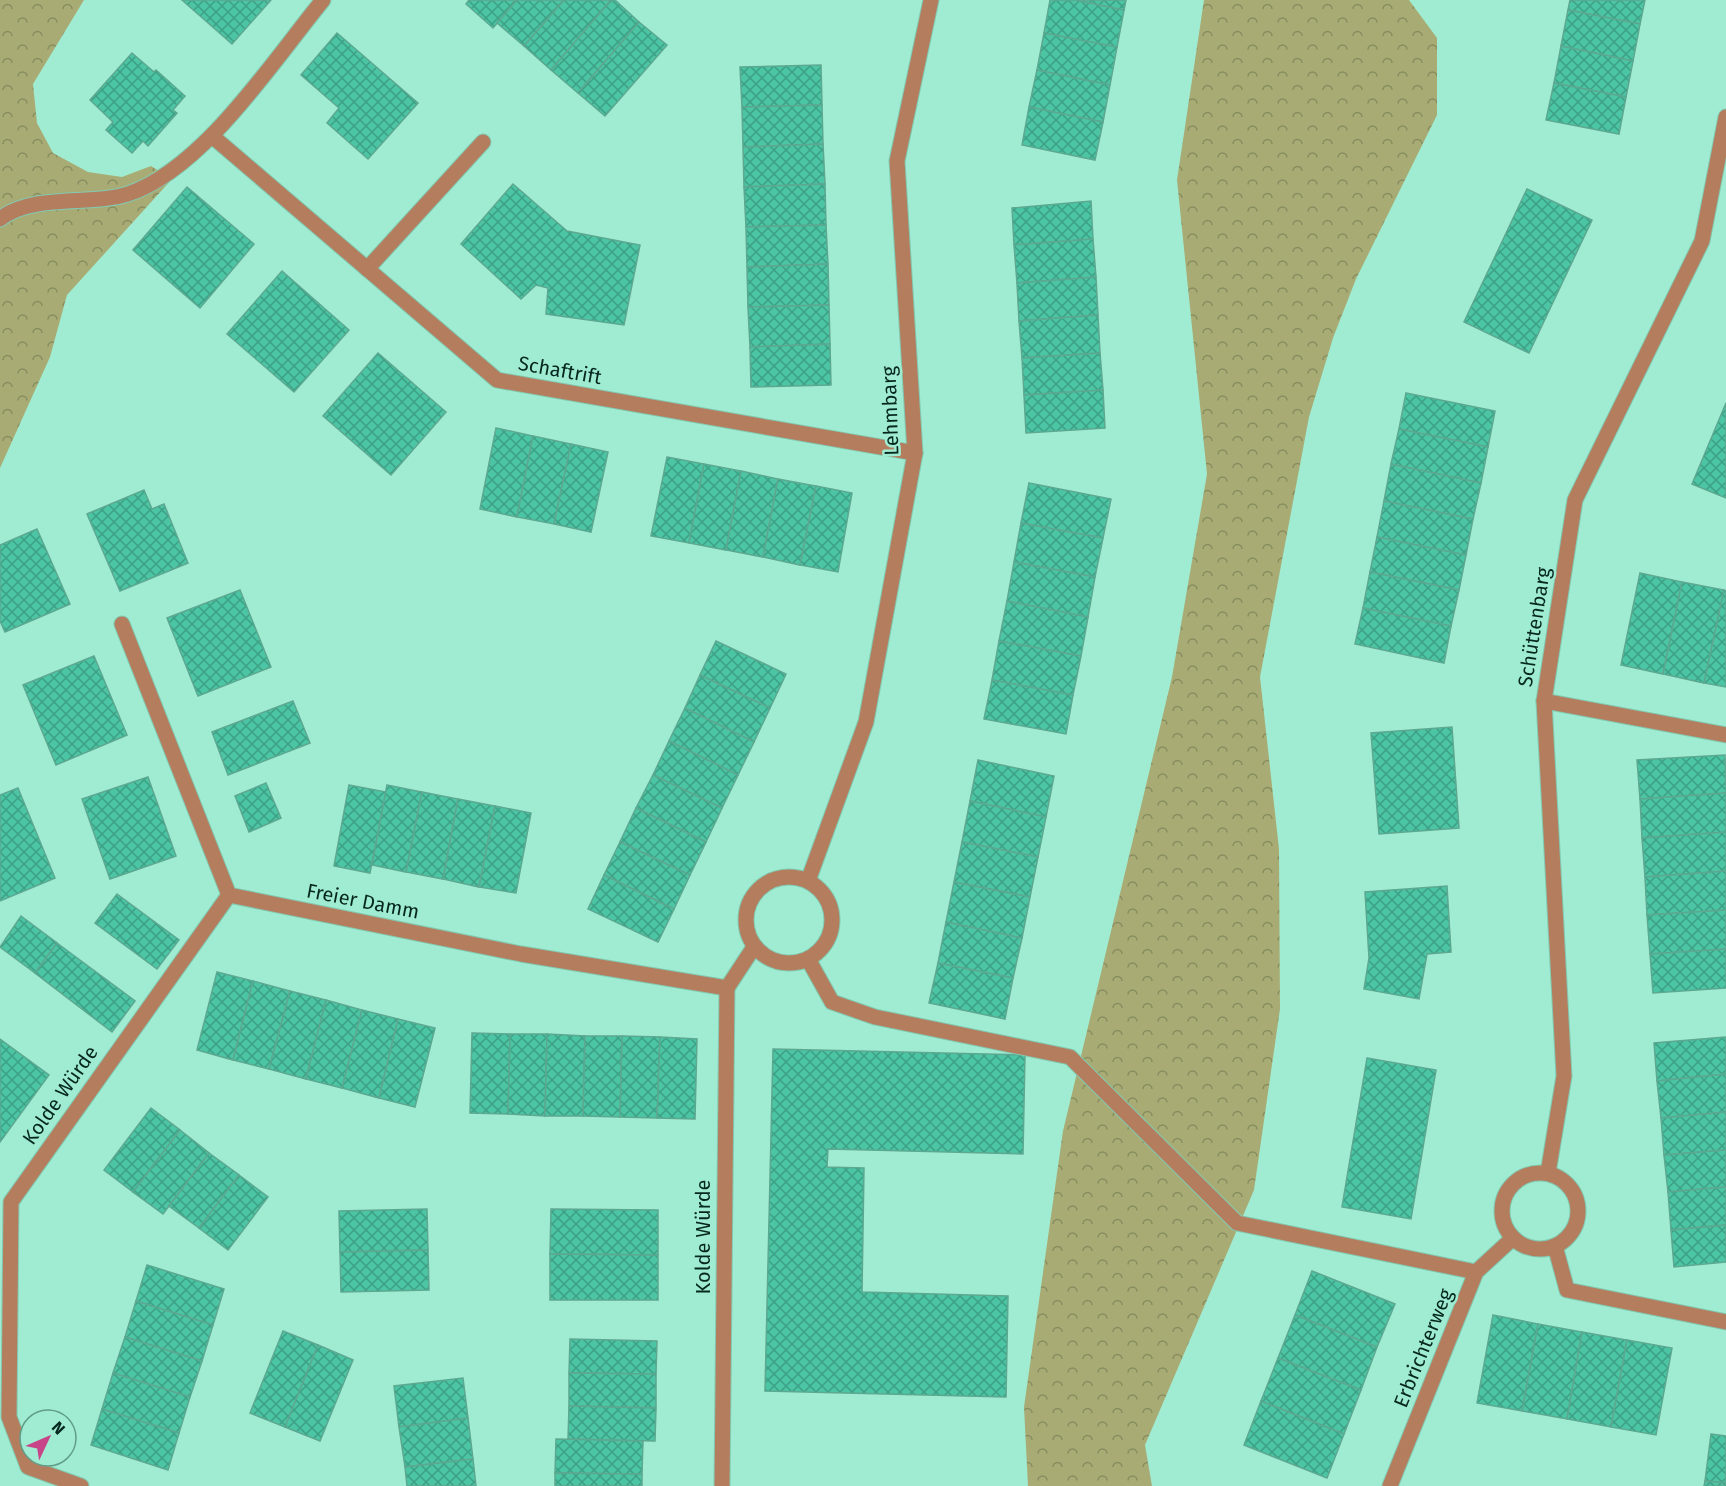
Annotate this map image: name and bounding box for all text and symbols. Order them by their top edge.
street label: Schaftrift [516,351,604,389]
street label: Lehmbarg [876,365,904,456]
street label: Schüttenbarg [1513,565,1555,689]
street label: Freier Damm [304,878,422,924]
street label: Kolde Würde [17,1041,103,1149]
street label: Kolde Würde [691,1179,715,1295]
street label: Erbrichterweg [1388,1285,1458,1411]
north arrow [18,1408,78,1468]
text: N [48,1418,69,1438]

